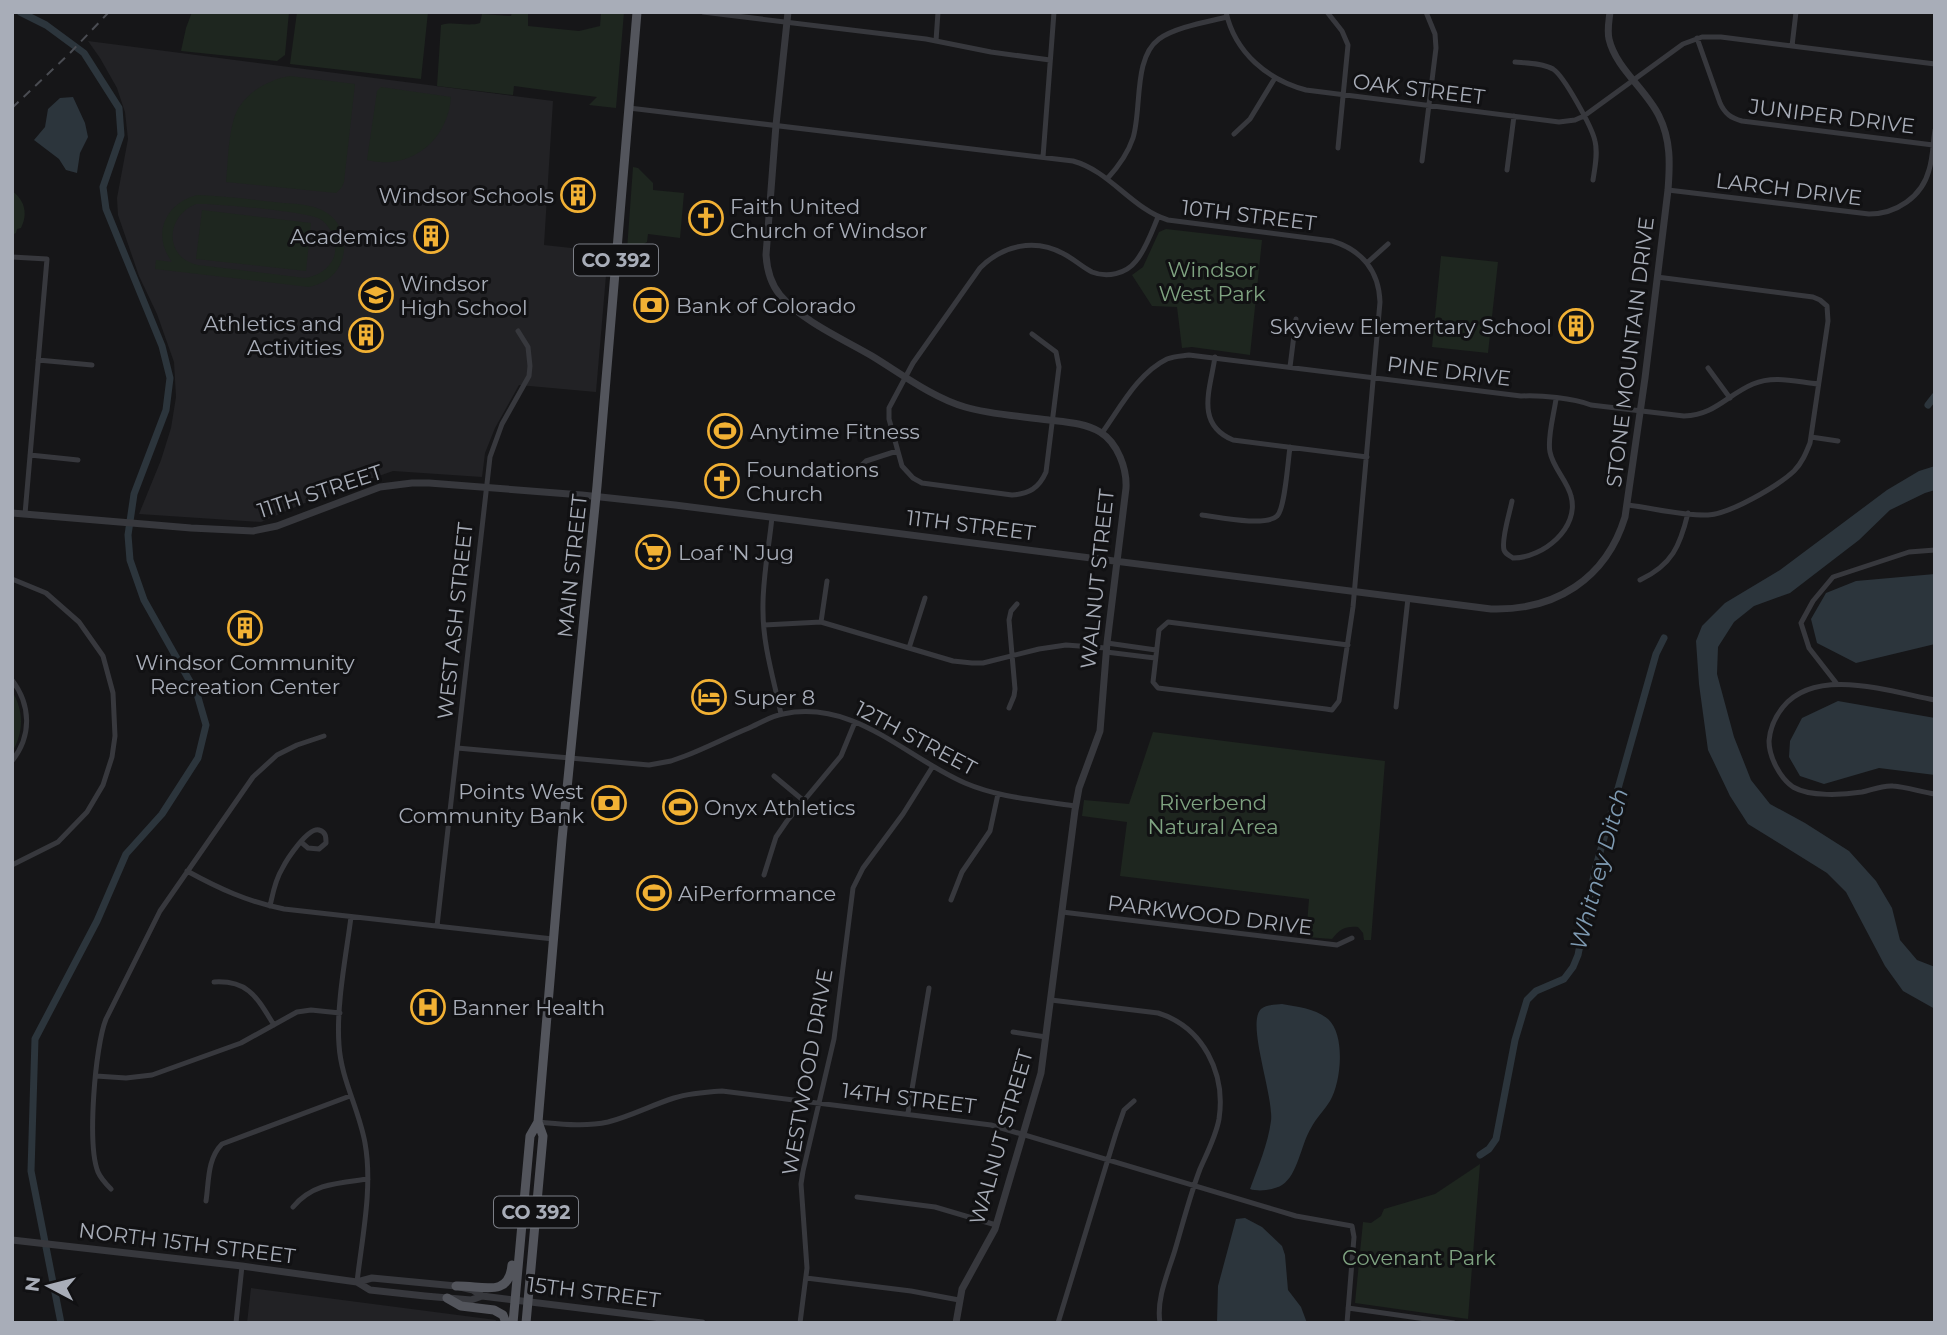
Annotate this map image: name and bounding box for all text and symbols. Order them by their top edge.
street label: OAK STREET [1351,68,1487,110]
street label: JUNIPER DRIVE [1747,93,1916,139]
street label: LARCH DRIVE [1715,168,1863,210]
building icon: Windsor Schools [559,176,597,214]
place label: Windsor Schools [379,183,554,208]
place label: Faith United Church of Windsor [730,194,927,243]
street label: 10TH STREET [1180,194,1318,236]
church icon: Faith United Church of Windsor [687,199,725,237]
street label: STONE MOUNTAIN DRIVE [1601,215,1659,489]
building icon: Academics [412,217,450,255]
place label: Academics [290,224,406,249]
road number: CO 392 [574,244,658,276]
park label: Windsor West Park [1158,257,1266,306]
place label: Windsor High School [400,271,528,320]
school or university icon: Windsor High School [357,276,395,314]
bank icon: Bank of Colorado [632,286,670,324]
place label: Bank of Colorado [676,293,856,318]
building icon: Skyview Elemertary School [1557,307,1595,345]
place label: Athletics and Activities [203,311,342,360]
place label: Skyview Elemertary School [1270,314,1552,339]
building icon: Athletics and Activities [347,316,385,354]
street label: PINE DRIVE [1386,351,1512,391]
sports icon: Anytime Fitness [706,412,744,450]
place label: Anytime Fitness [750,419,920,444]
place label: Foundations Church [746,457,879,506]
street label: 11TH STREET [254,459,386,523]
church icon: Foundations Church [703,462,741,500]
street label: WALNUT STREET [1075,488,1119,670]
street label: MAIN STREET [552,493,592,639]
street label: 11TH STREET [905,505,1037,545]
street label: WEST ASH STREET [432,521,478,721]
supermarket icon: Loaf 'N Jug [634,533,672,571]
place label: Loaf 'N Jug [678,540,794,565]
building icon: Windsor Community Recreation Center [226,609,264,647]
place label: Windsor Community Recreation Center [135,650,355,699]
hotel icon: Super 8 [690,678,728,716]
place label: Super 8 [734,685,815,710]
street label: 12TH STREET [851,695,981,781]
place label: Points West Community Bank [398,779,584,828]
bank icon: Points West Community Bank [590,784,628,822]
water label: Whitney Ditch [1564,785,1634,953]
sports icon: Onyx Athletics [661,788,699,826]
park label: Riverbend Natural Area [1147,790,1279,839]
place label: Onyx Athletics [704,795,855,820]
sports icon: AiPerformance [635,874,673,912]
place label: AiPerformance [678,881,836,906]
street label: PARKWOOD DRIVE [1106,890,1314,940]
street label: WESTWOOD DRIVE [776,967,838,1177]
hospital icon: Banner Health [409,988,447,1026]
place label: Banner Health [452,995,605,1020]
street label: WALNUT STREET [964,1047,1038,1227]
street label: 14TH STREET [840,1077,978,1119]
road number: CO 392 [494,1196,578,1228]
street label: NORTH 15TH STREET [77,1217,297,1269]
park label: Covenant Park [1342,1245,1496,1270]
north arrow [14,1251,84,1321]
street label: 15TH STREET [526,1271,662,1313]
text: N [20,1275,45,1293]

